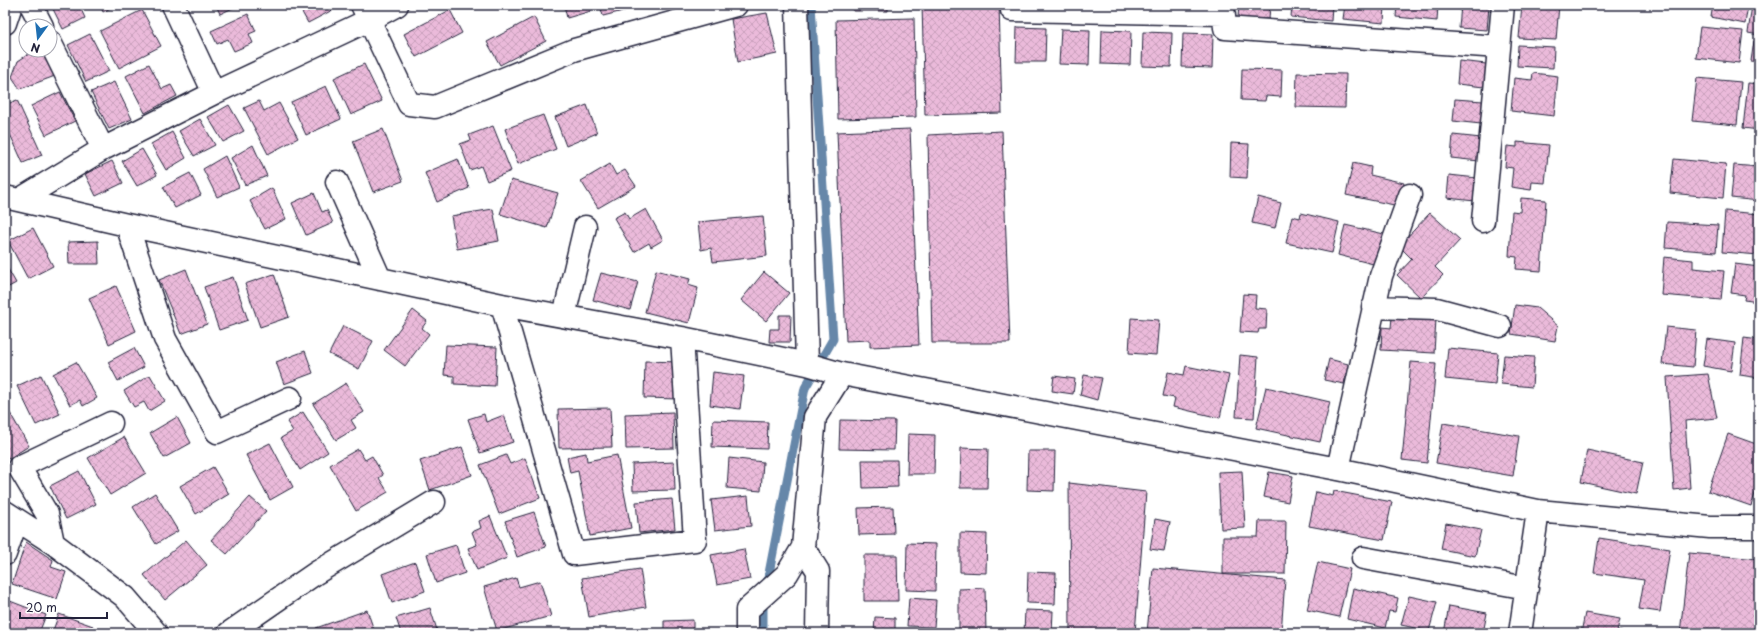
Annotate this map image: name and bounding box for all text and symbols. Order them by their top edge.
north arrow [18,18,58,58]
text: N [29,39,42,57]
scale bar [20,594,107,620]
text: 20 m [26,598,57,616]

